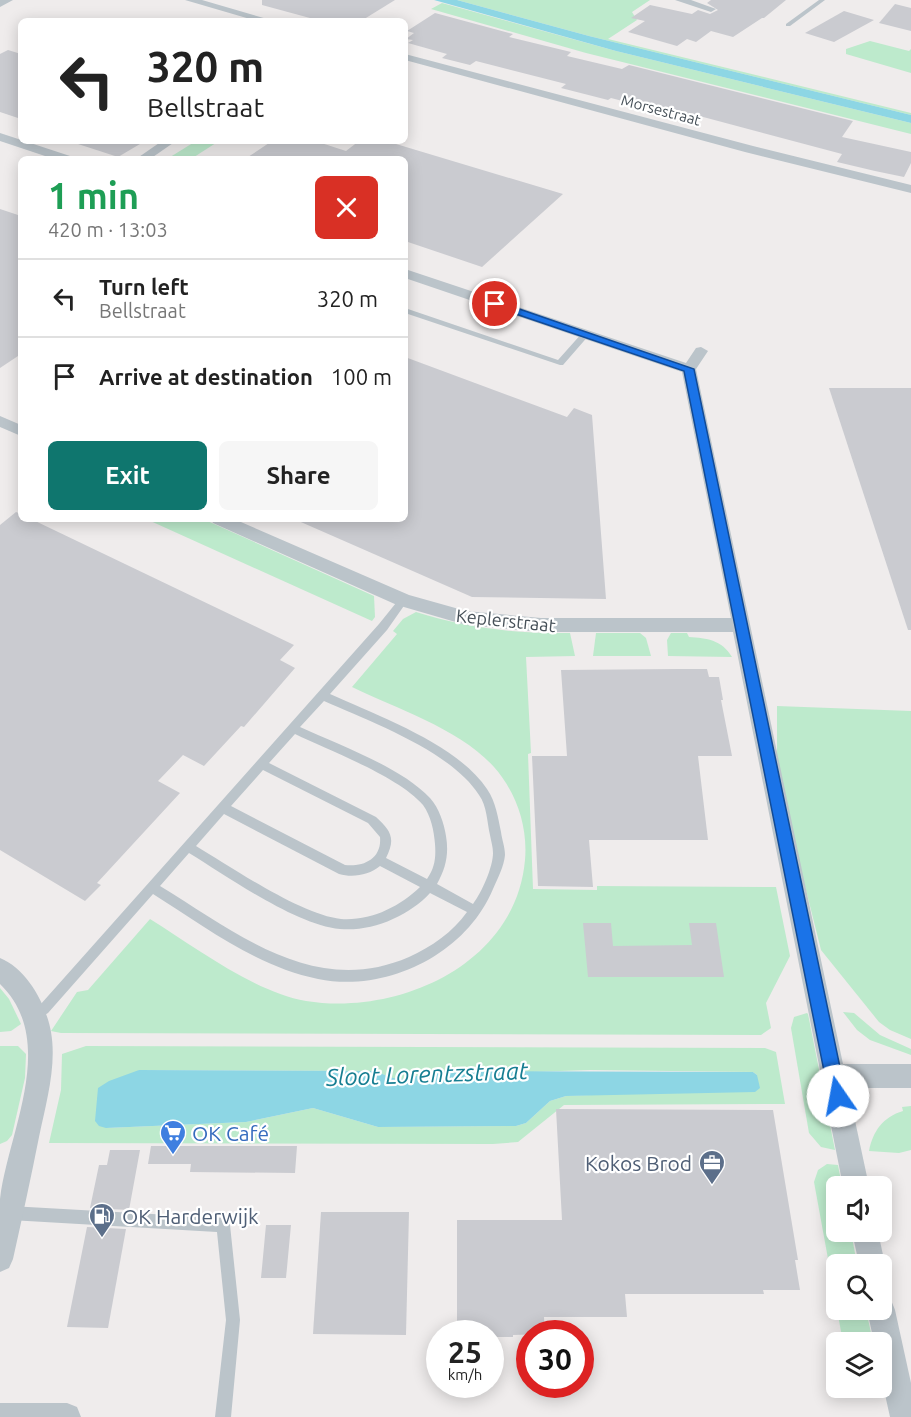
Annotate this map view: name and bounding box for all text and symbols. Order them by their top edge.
icon: left [48,42,126,120]
text: 320 m [147,43,264,90]
street label: Morsestraat [619,91,703,129]
text: Bellstraat [147,92,264,122]
text: 1 min [48,175,139,216]
button: close [315,176,378,239]
text: 420 m · 13:03 [48,218,168,241]
text: Turn left [99,274,189,299]
pin [469,278,520,329]
icon: left [48,282,81,315]
text: 320 m [317,286,378,311]
icon: arrive [478,287,511,320]
text: Bellstraat [99,299,186,322]
icon: arrive [48,360,81,393]
text: Arrive at destination [99,364,313,389]
text: 100 m [331,364,392,389]
button: Exit [48,441,207,510]
button: Share [219,441,378,510]
street label: Keplerstraat [455,605,557,635]
water label: Sloot Lorentzstraat [324,1057,529,1091]
position arrow [806,1064,870,1128]
supermarket icon: OK Café [158,1118,188,1156]
place label: OK Café [192,1121,269,1145]
office icon: Kokos Brod [697,1148,727,1186]
place label: Kokos Brod [585,1151,692,1175]
map controls [826,1176,892,1398]
button: sound [826,1176,892,1242]
fuel station icon: OK Harderwijk [87,1201,117,1239]
place label: OK Harderwijk [122,1204,259,1228]
button: search [826,1254,892,1320]
speed limit sign: 30 [516,1320,594,1398]
button: layers [826,1332,892,1398]
text: 25 [448,1335,482,1369]
text: km/h [448,1366,482,1383]

